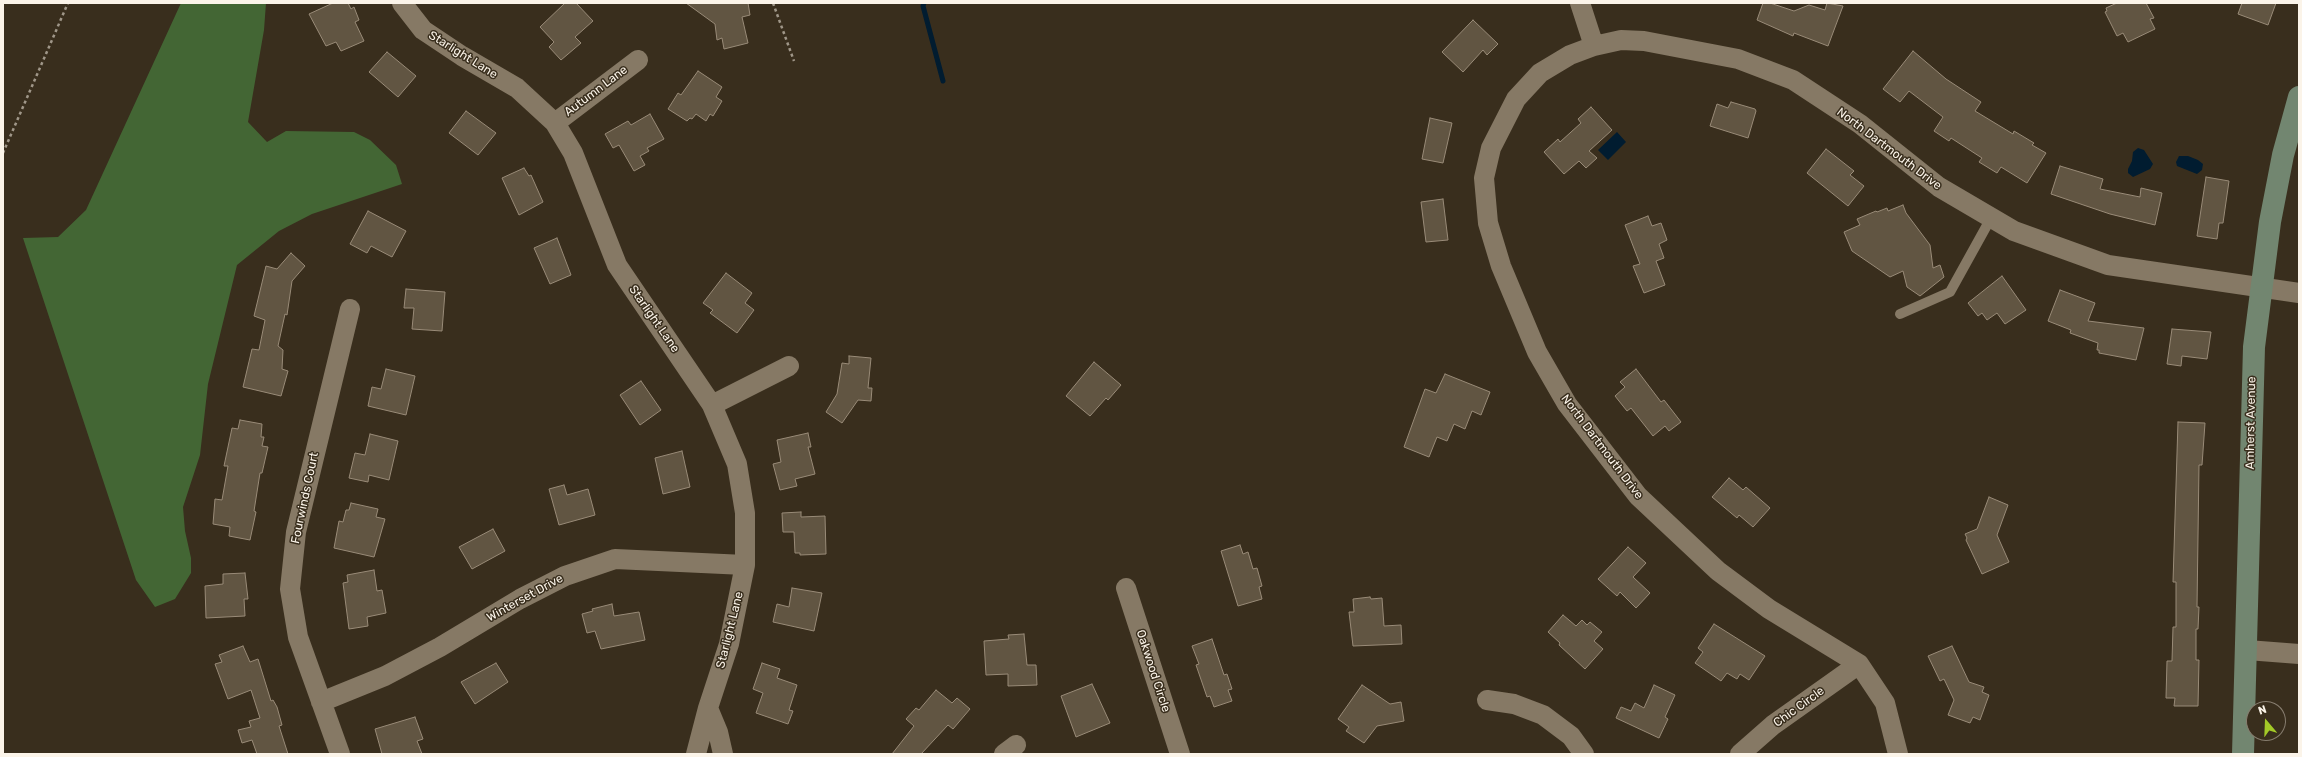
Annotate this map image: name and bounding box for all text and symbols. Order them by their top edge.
street label: Starlight Lane [426,28,500,82]
street label: Autumn Lane [562,63,630,119]
street label: North Dartmouth Drive [1834,105,1944,193]
street label: Starlight Lane [626,283,682,355]
street label: Amherst Avenue [2243,376,2259,470]
street label: North Dartmouth Drive [1558,392,1646,502]
street label: Fourwinds Court [288,451,322,545]
street label: Winterset Drive [484,571,566,625]
street label: Starlight Lane [714,590,746,670]
street label: Oakwood Circle [1133,628,1173,714]
street label: Chic Circle [1771,684,1827,730]
north arrow [2246,701,2286,741]
text: N [2256,703,2268,718]

